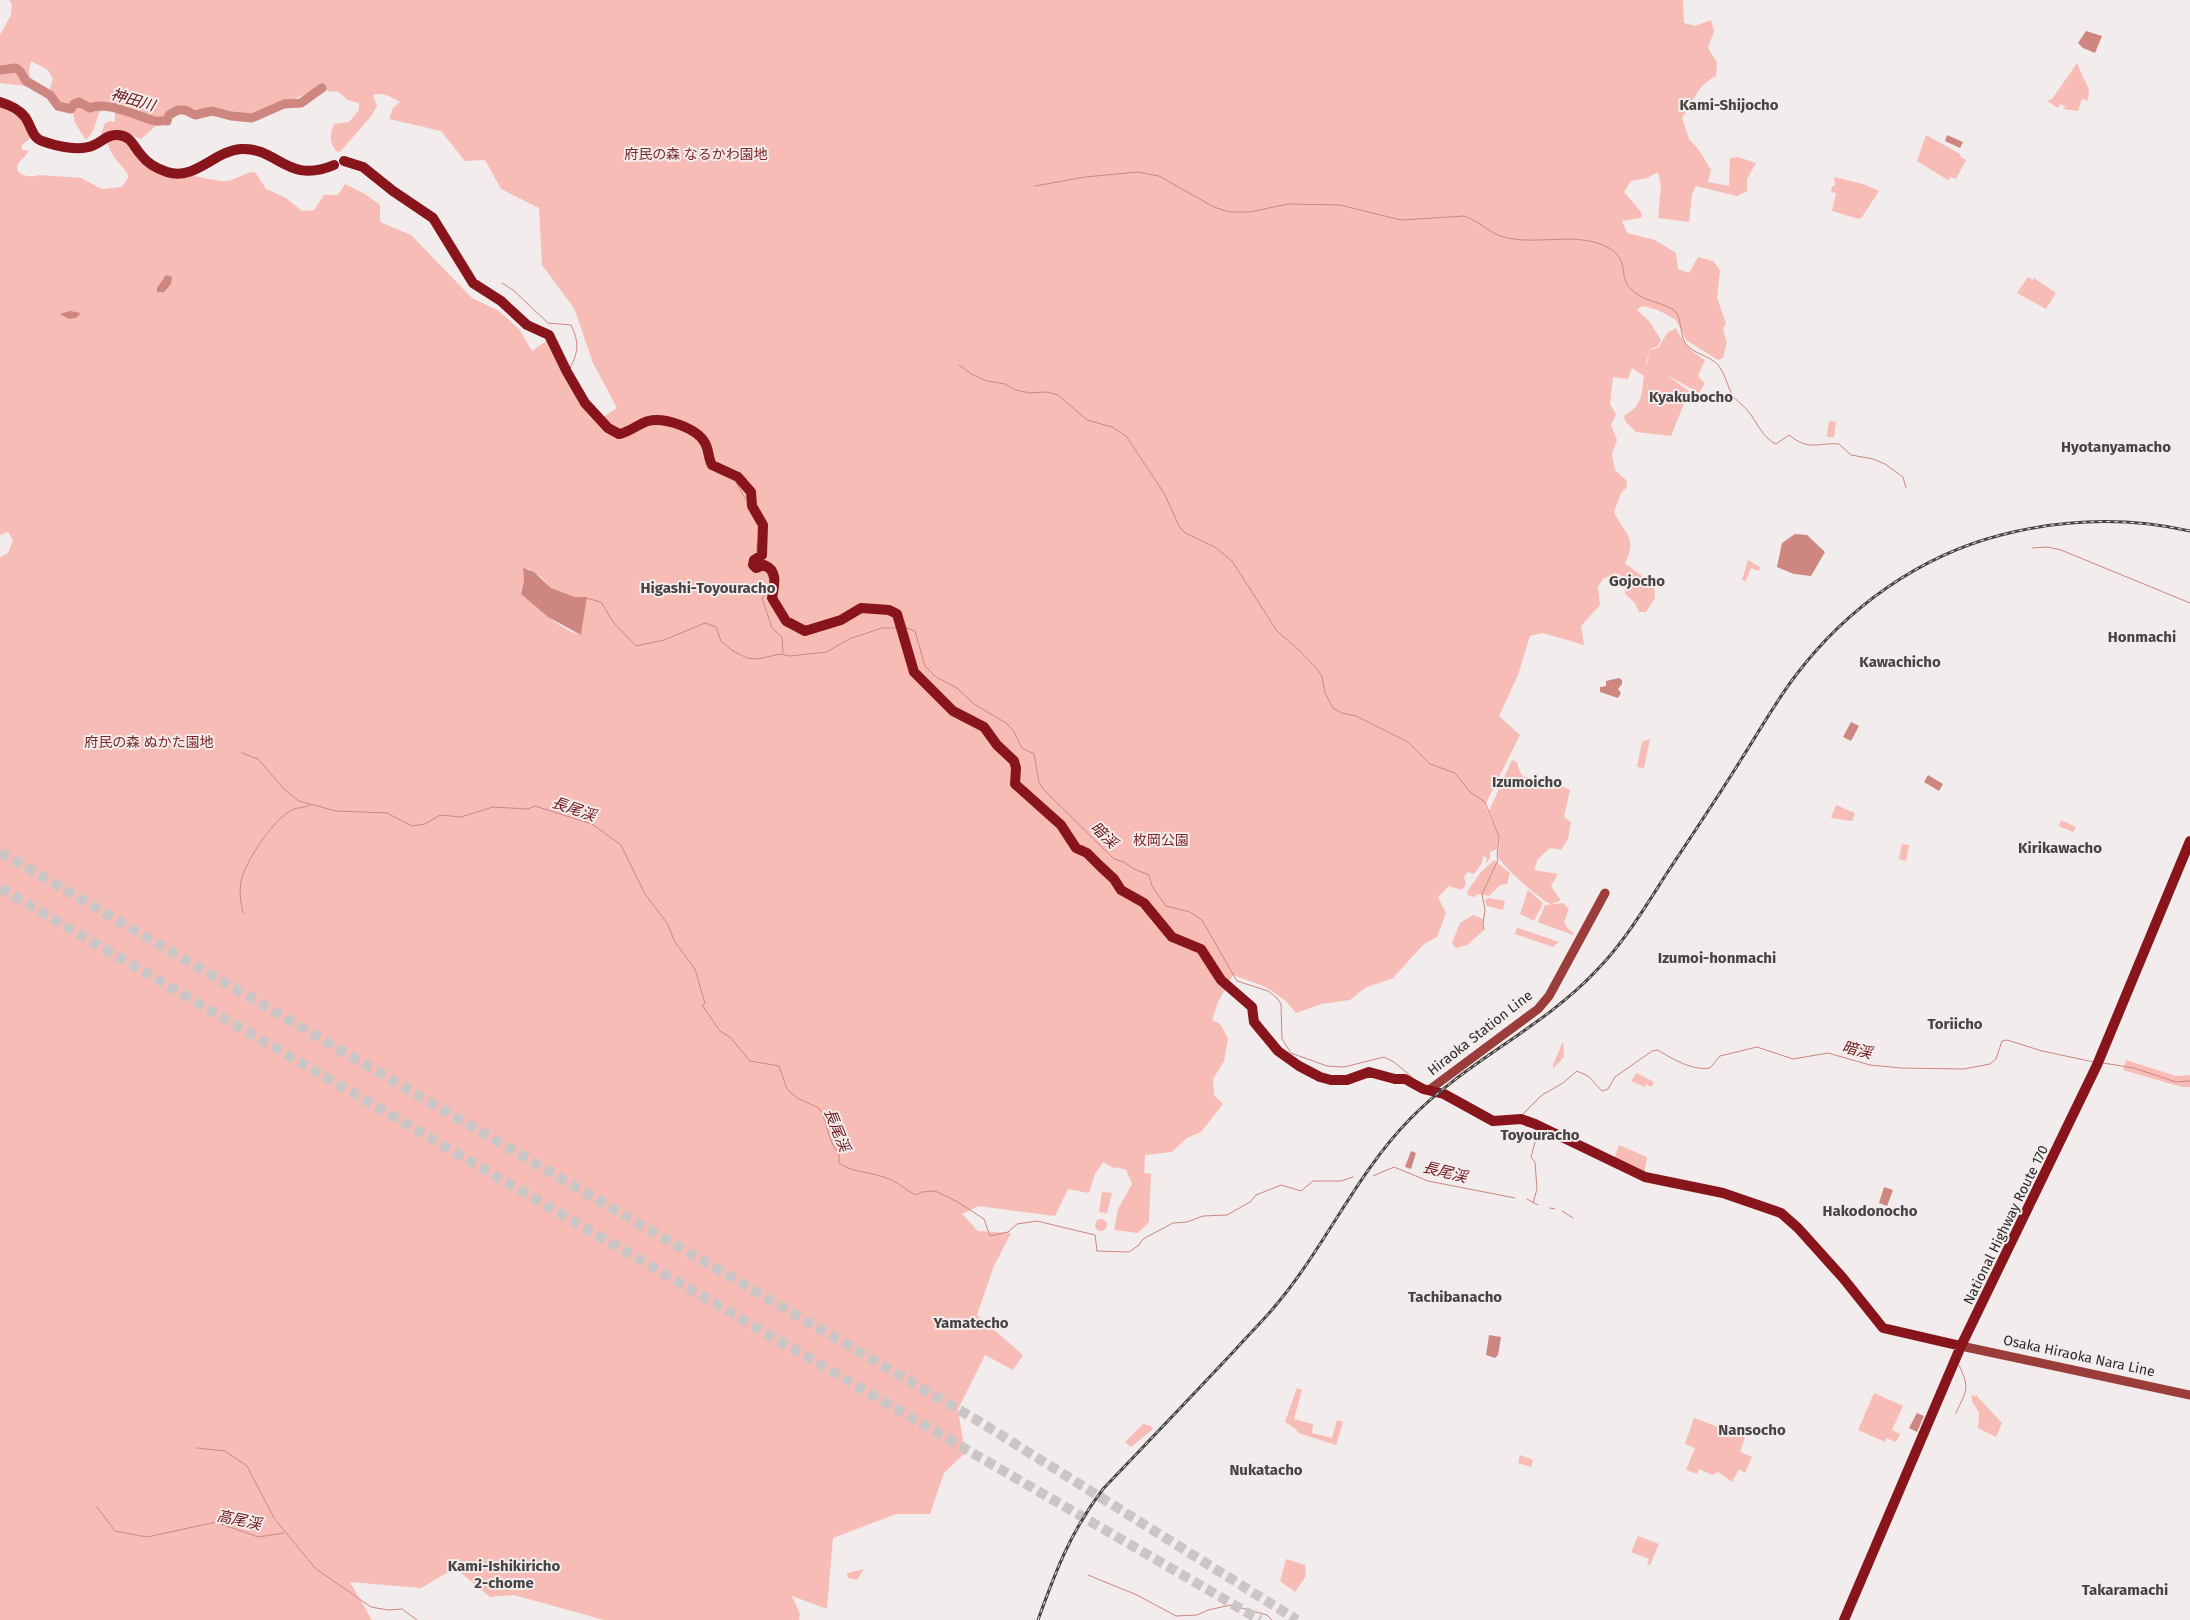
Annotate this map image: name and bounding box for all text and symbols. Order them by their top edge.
water label: 神田川 [109,85,159,115]
district label: Kami-Shijocho [1679,96,1779,114]
park label: 府民の森 なるかわ園地 [624,146,768,163]
district label: Kyakubocho [1649,388,1733,406]
district label: Hyotanyamacho [2061,438,2171,456]
district label: Gojocho [1609,572,1665,590]
district label: Higashi-Toyouracho [641,579,776,597]
district label: Honmachi [2108,628,2176,646]
district label: Kawachicho [1859,653,1941,671]
park label: 府民の森 ぬかた園地 [84,734,214,751]
district label: Izumoicho [1492,773,1562,791]
water label: 長尾渓 [550,793,600,825]
water label: 暗渓 [1087,818,1122,853]
park label: 枚岡公園 [1133,832,1189,849]
district label: Kirikawacho [2018,839,2102,857]
district label: Izumoi-honmachi [1658,949,1776,967]
street label: Hiraoka Station Line [1424,987,1536,1079]
district label: Toriicho [1927,1015,1983,1033]
water label: 暗渓 [1840,1038,1876,1063]
water label: 長尾渓 [820,1106,855,1156]
district label: Toyouracho [1500,1126,1580,1144]
street label: National Highway Route 170 [1960,1142,2052,1308]
water label: 長尾渓 [1421,1158,1471,1187]
district label: Hakodonocho [1823,1202,1918,1220]
district label: Tachibanacho [1408,1288,1502,1306]
district label: Yamatecho [932,1314,1009,1332]
street label: Osaka Hiraoka Nara Line [2002,1332,2156,1380]
district label: Nansocho [1718,1421,1786,1439]
district label: Nukatacho [1229,1461,1303,1479]
water label: 高尾渓 [215,1507,265,1534]
district label: Kami-Ishikiricho 2-chome [448,1557,560,1592]
district label: Takaramachi [2082,1581,2168,1599]

